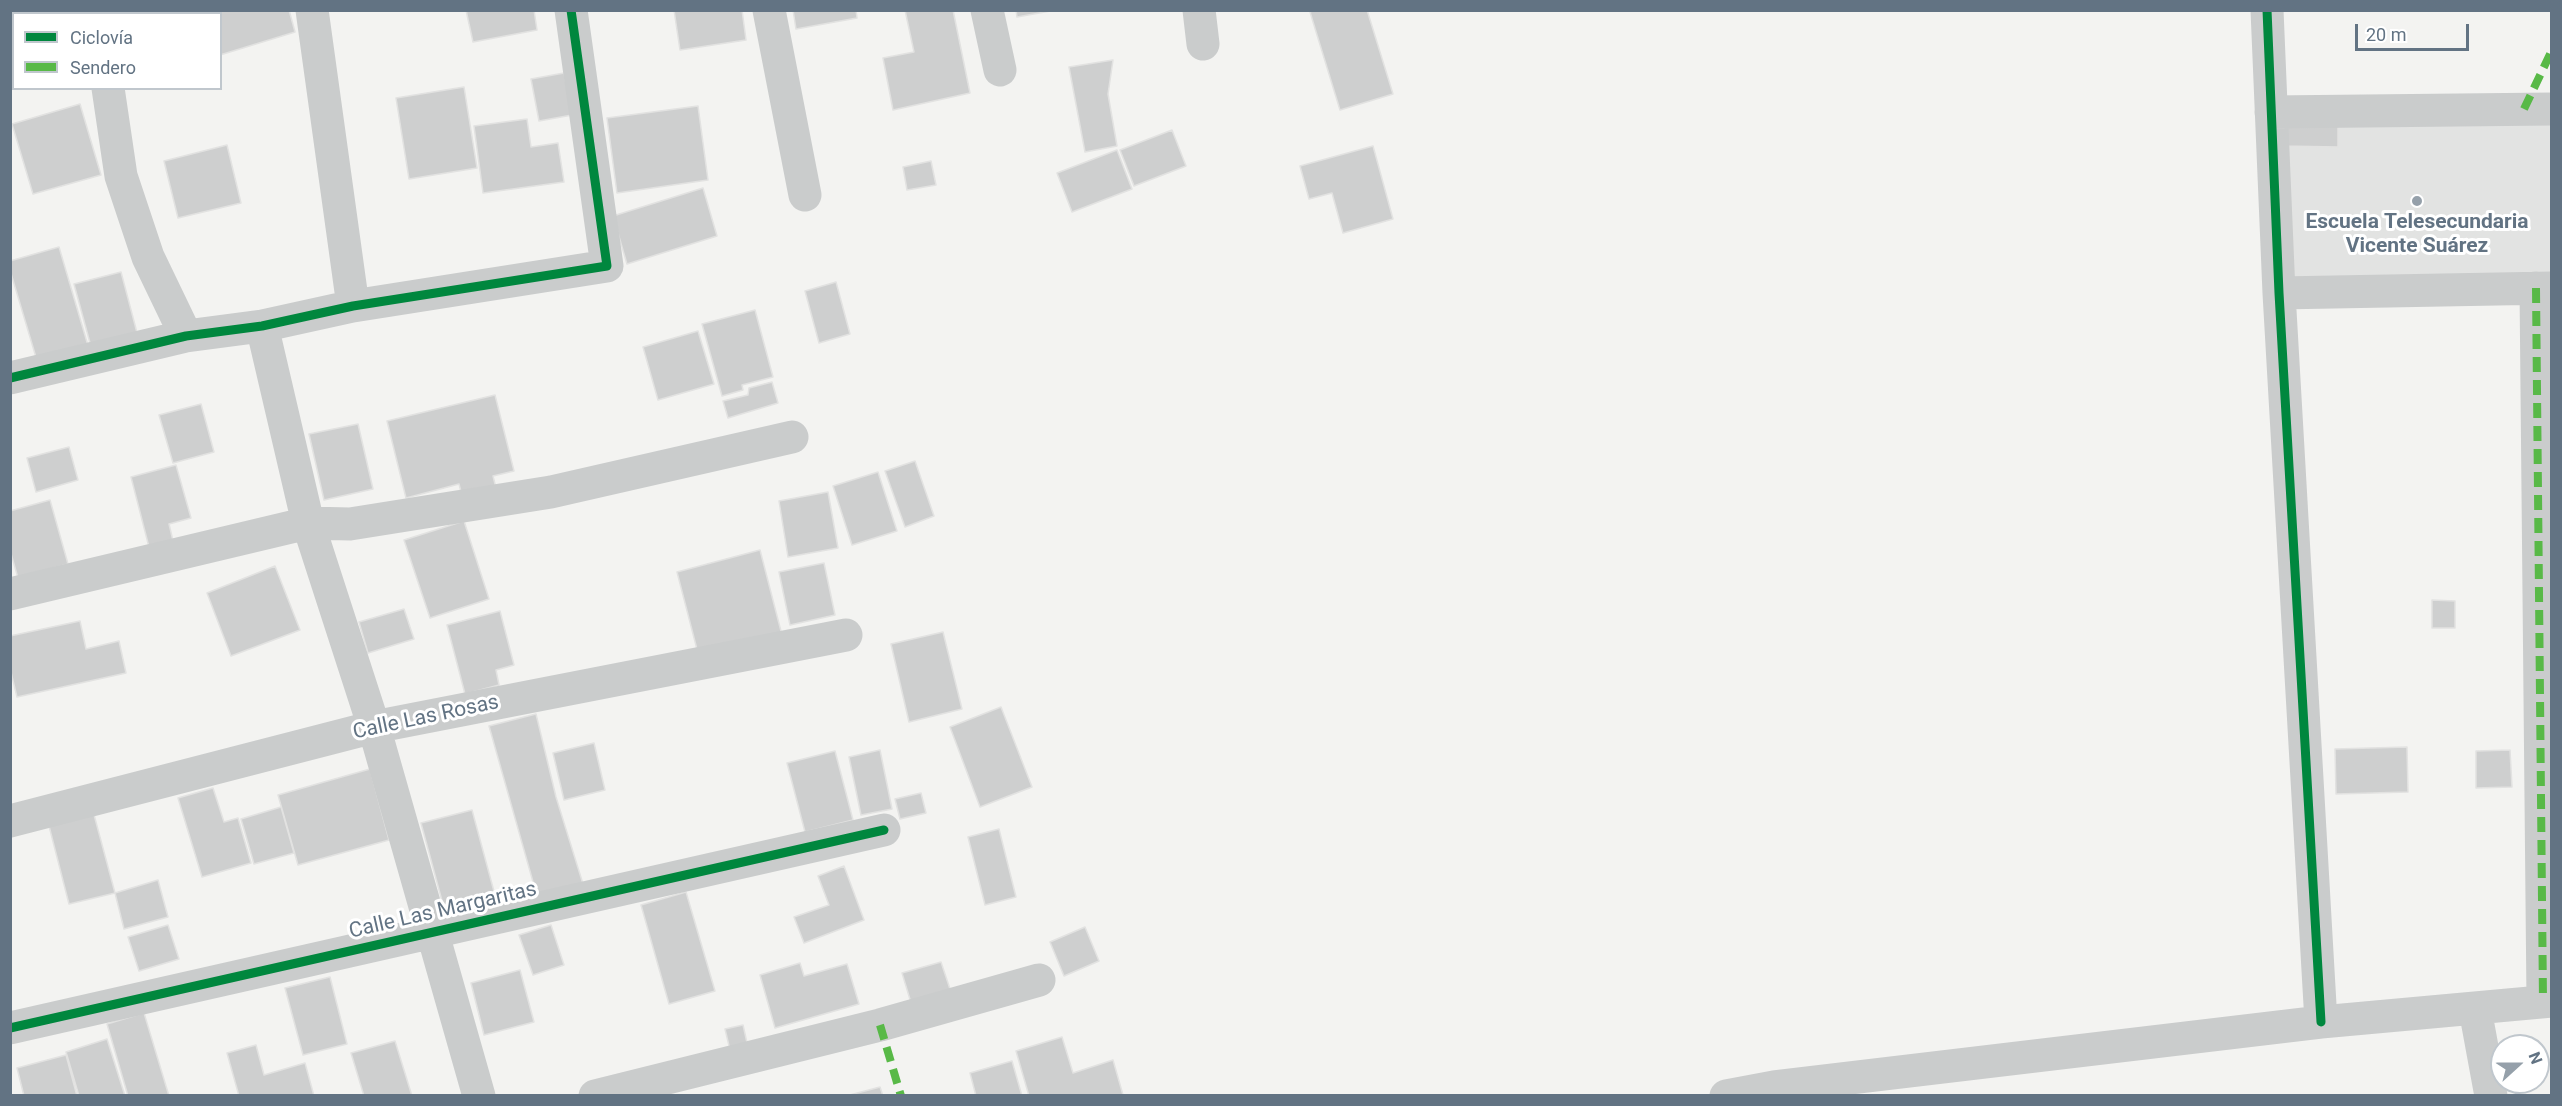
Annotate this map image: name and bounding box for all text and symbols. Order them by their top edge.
legend [12,12,222,90]
scale bar [2358,12,2472,50]
text: 20 m [2366,24,2406,45]
text: Ciclovía [70,27,133,48]
text: Sendero [70,57,136,78]
marker: Escuela Telesecundaria Vicente Suárez [2410,194,2424,208]
place label: Escuela Telesecundaria Vicente Suárez [2305,210,2529,260]
street label: Calle Las Rosas [351,690,501,746]
street label: Calle Las Margaritas [347,877,539,945]
north arrow [2490,1034,2550,1094]
text: N [2525,1049,2546,1067]

